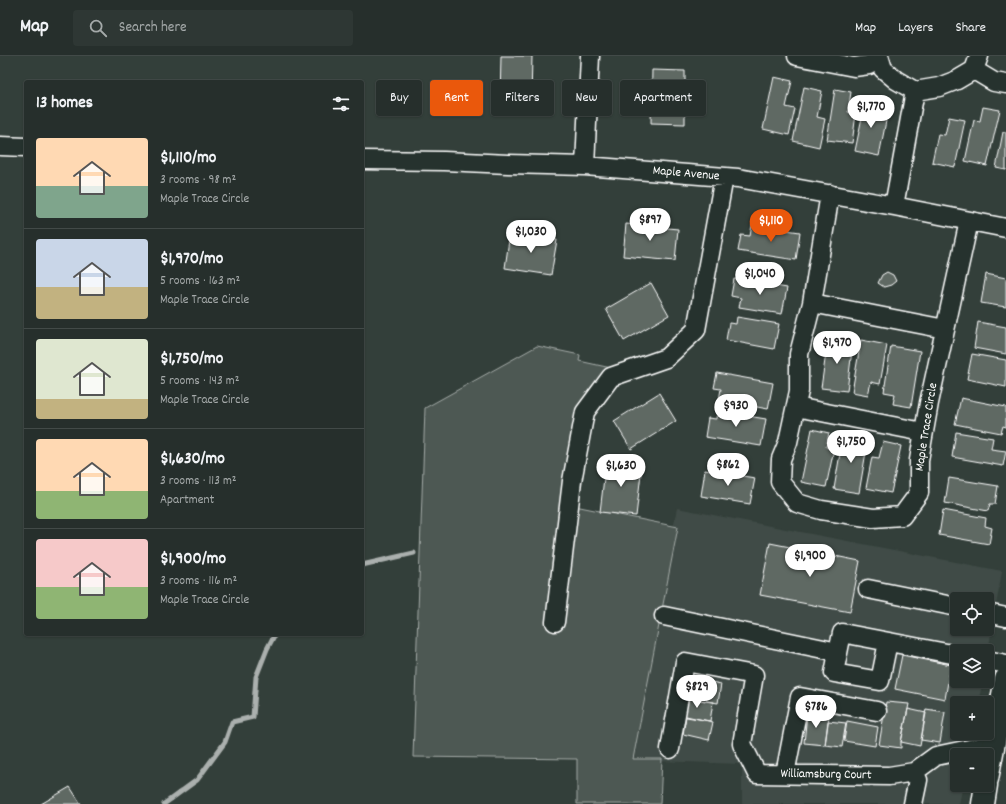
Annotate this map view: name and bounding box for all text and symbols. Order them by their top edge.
search box [73,10,353,46]
text: Map [20,14,49,41]
icon: search [87,17,109,39]
text: Search here [119,17,187,39]
text: Map [855,18,876,38]
text: Layers [898,18,933,38]
text: Share [955,18,986,38]
chip: Buy [376,80,422,116]
chip: Rent [430,80,483,116]
chip: Filters [491,80,554,116]
chip: New [562,80,612,116]
chip: Apartment [620,80,706,116]
text: 13 homes [36,92,93,116]
icon: filters [330,93,352,115]
pin: $1,770 [838,95,904,129]
text: $1,770 [857,98,885,117]
text: $1,110/mo [160,147,216,171]
icon: home [68,154,116,202]
street label: Maple Avenue [652,162,721,186]
text: 3 rooms · 98 m² [160,171,236,190]
text: Maple Trace Circle [160,190,249,209]
pin: $897 [626,208,674,242]
pin: $1,110 [738,209,804,243]
text: $897 [639,211,661,230]
text: $1,110 [759,212,783,231]
pin: $1,030 [498,220,564,254]
text: $1,030 [515,223,547,242]
text: $1,970/mo [160,248,223,272]
icon: home [68,255,116,303]
pin: $1,040 [727,262,793,296]
text: $1,040 [744,265,776,284]
text: 5 rooms · 163 m² [160,272,240,291]
text: Maple Trace Circle [160,291,249,310]
pin: $1,970 [804,331,870,365]
text: $1,970 [822,334,852,353]
text: $1,750/mo [160,348,223,372]
icon: home [68,355,116,403]
text: 5 rooms · 143 m² [160,372,239,391]
street label: Maple Trace Circle [911,381,943,473]
text: Maple Trace Circle [160,391,249,410]
pin: $930 [712,394,760,428]
text: $930 [723,397,749,416]
pin: $1,750 [818,430,884,464]
text: $1,750 [836,433,866,452]
text: $1,630/mo [160,448,225,472]
pin: $862 [704,453,752,487]
pin: $1,630 [588,454,654,488]
icon: home [68,455,116,503]
text: $862 [716,456,740,475]
text: $1,630 [605,457,637,476]
text: 3 rooms · 113 m² [160,472,237,491]
text: Apartment [160,491,214,510]
pin: $1,900 [777,544,843,578]
text: $1,900 [794,547,826,566]
text: $1,900/mo [160,548,226,572]
icon: home [68,555,116,603]
text: 3 rooms · 116 m² [160,572,237,591]
text: Maple Trace Circle [160,591,249,610]
map controls [950,592,994,792]
button: locate [950,592,994,636]
button: layers [950,644,994,688]
pin: $829 [673,675,721,709]
text: $829 [685,678,709,697]
pin: $786 [792,695,840,729]
button: + [950,696,994,740]
text: $786 [804,698,828,717]
button: − [950,748,994,792]
street label: Williamsburg Court [780,765,872,785]

